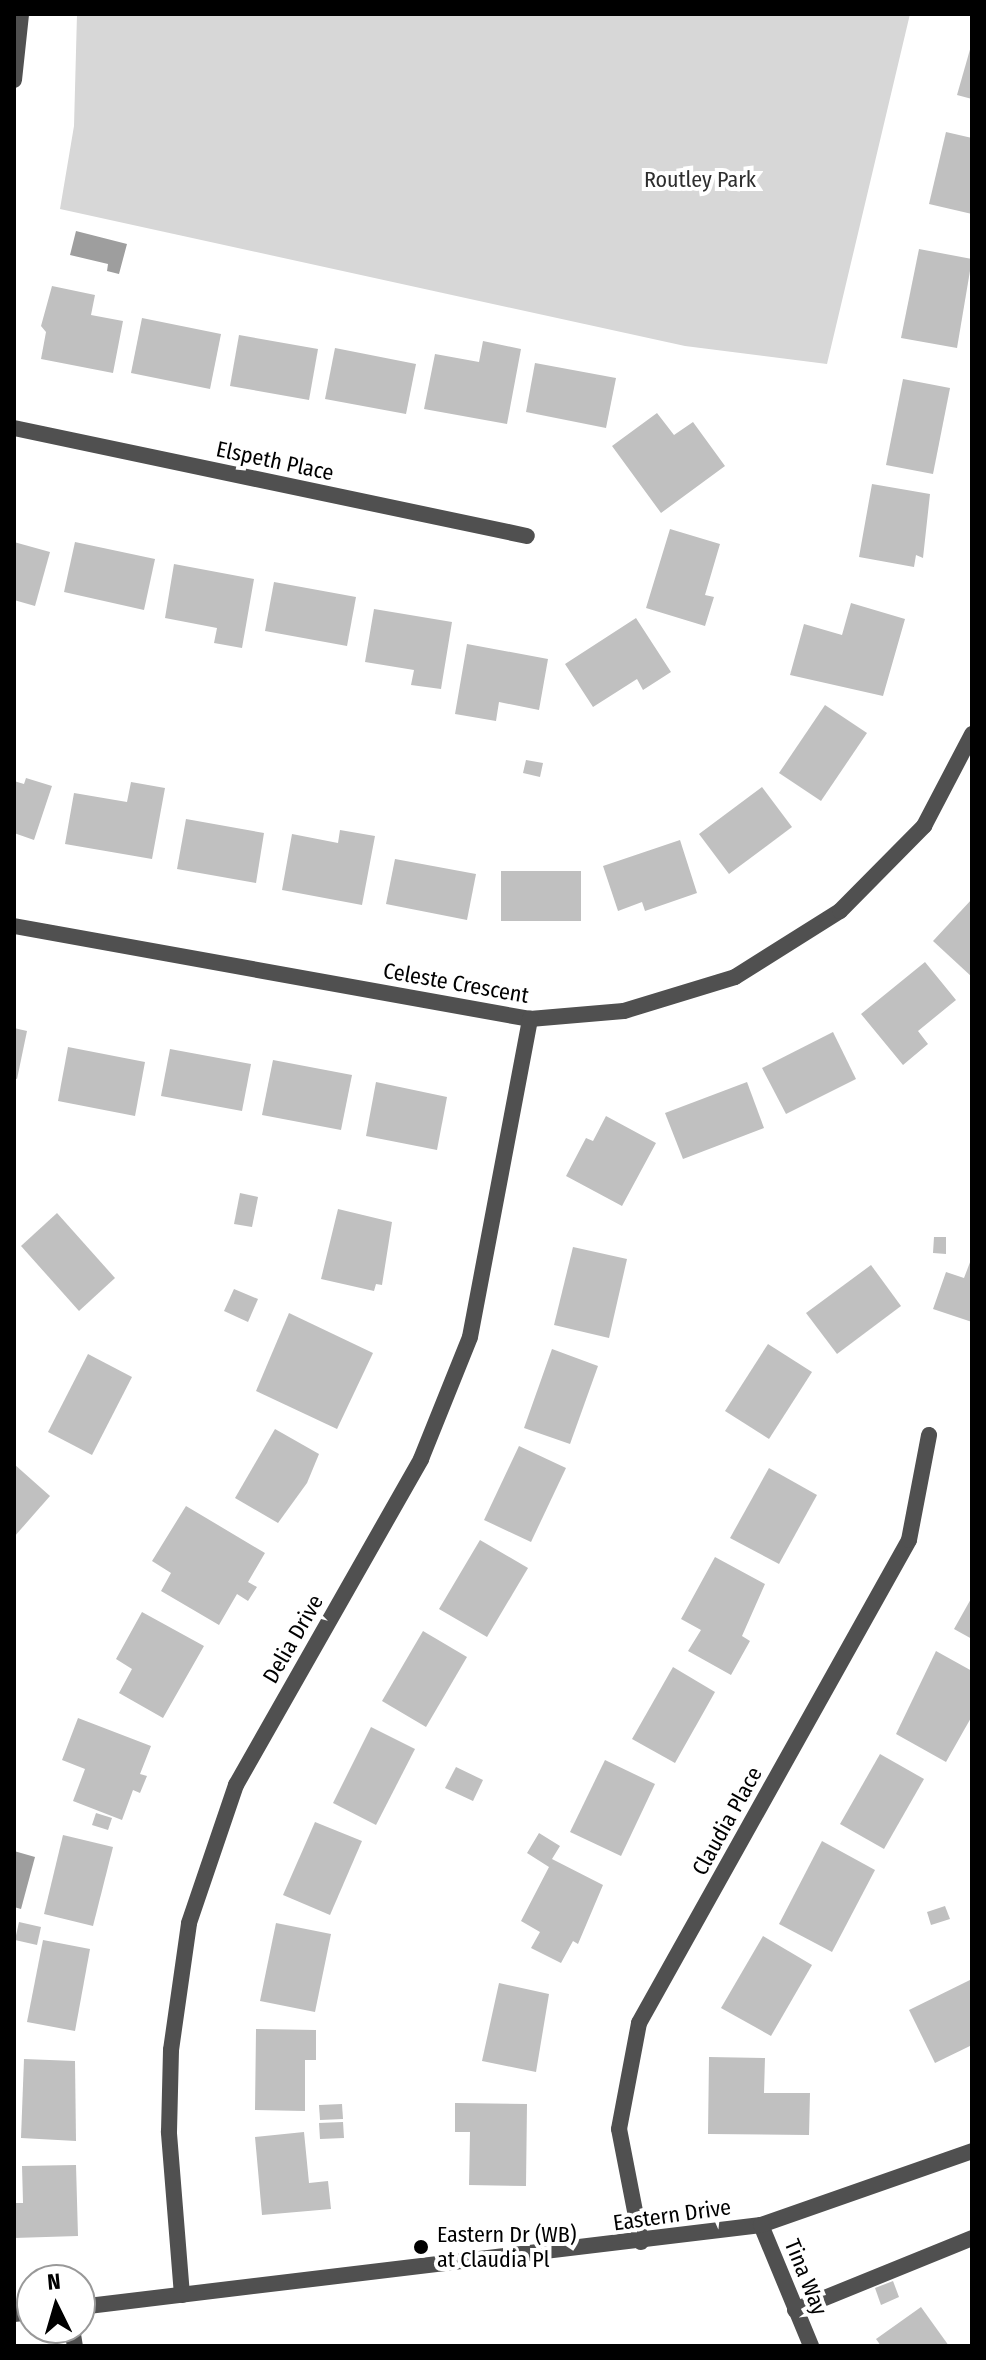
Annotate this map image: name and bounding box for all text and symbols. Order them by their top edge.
park label: Routley Park [644,167,756,193]
street label: Elspeth Place [214,436,336,486]
street label: Celeste Crescent [381,957,531,1009]
street label: Delia Drive [257,1590,329,1688]
street label: Claudia Place [686,1762,768,1880]
street label: Eastern Drive [611,2194,733,2236]
place label: Eastern Dr (WB) at Claudia Pl [437,2221,576,2272]
street label: Tina Way [779,2235,833,2319]
marker: Eastern Dr (WB) at Claudia Pl [412,2238,430,2256]
north arrow [16,2264,96,2344]
text: N [46,2268,62,2296]

